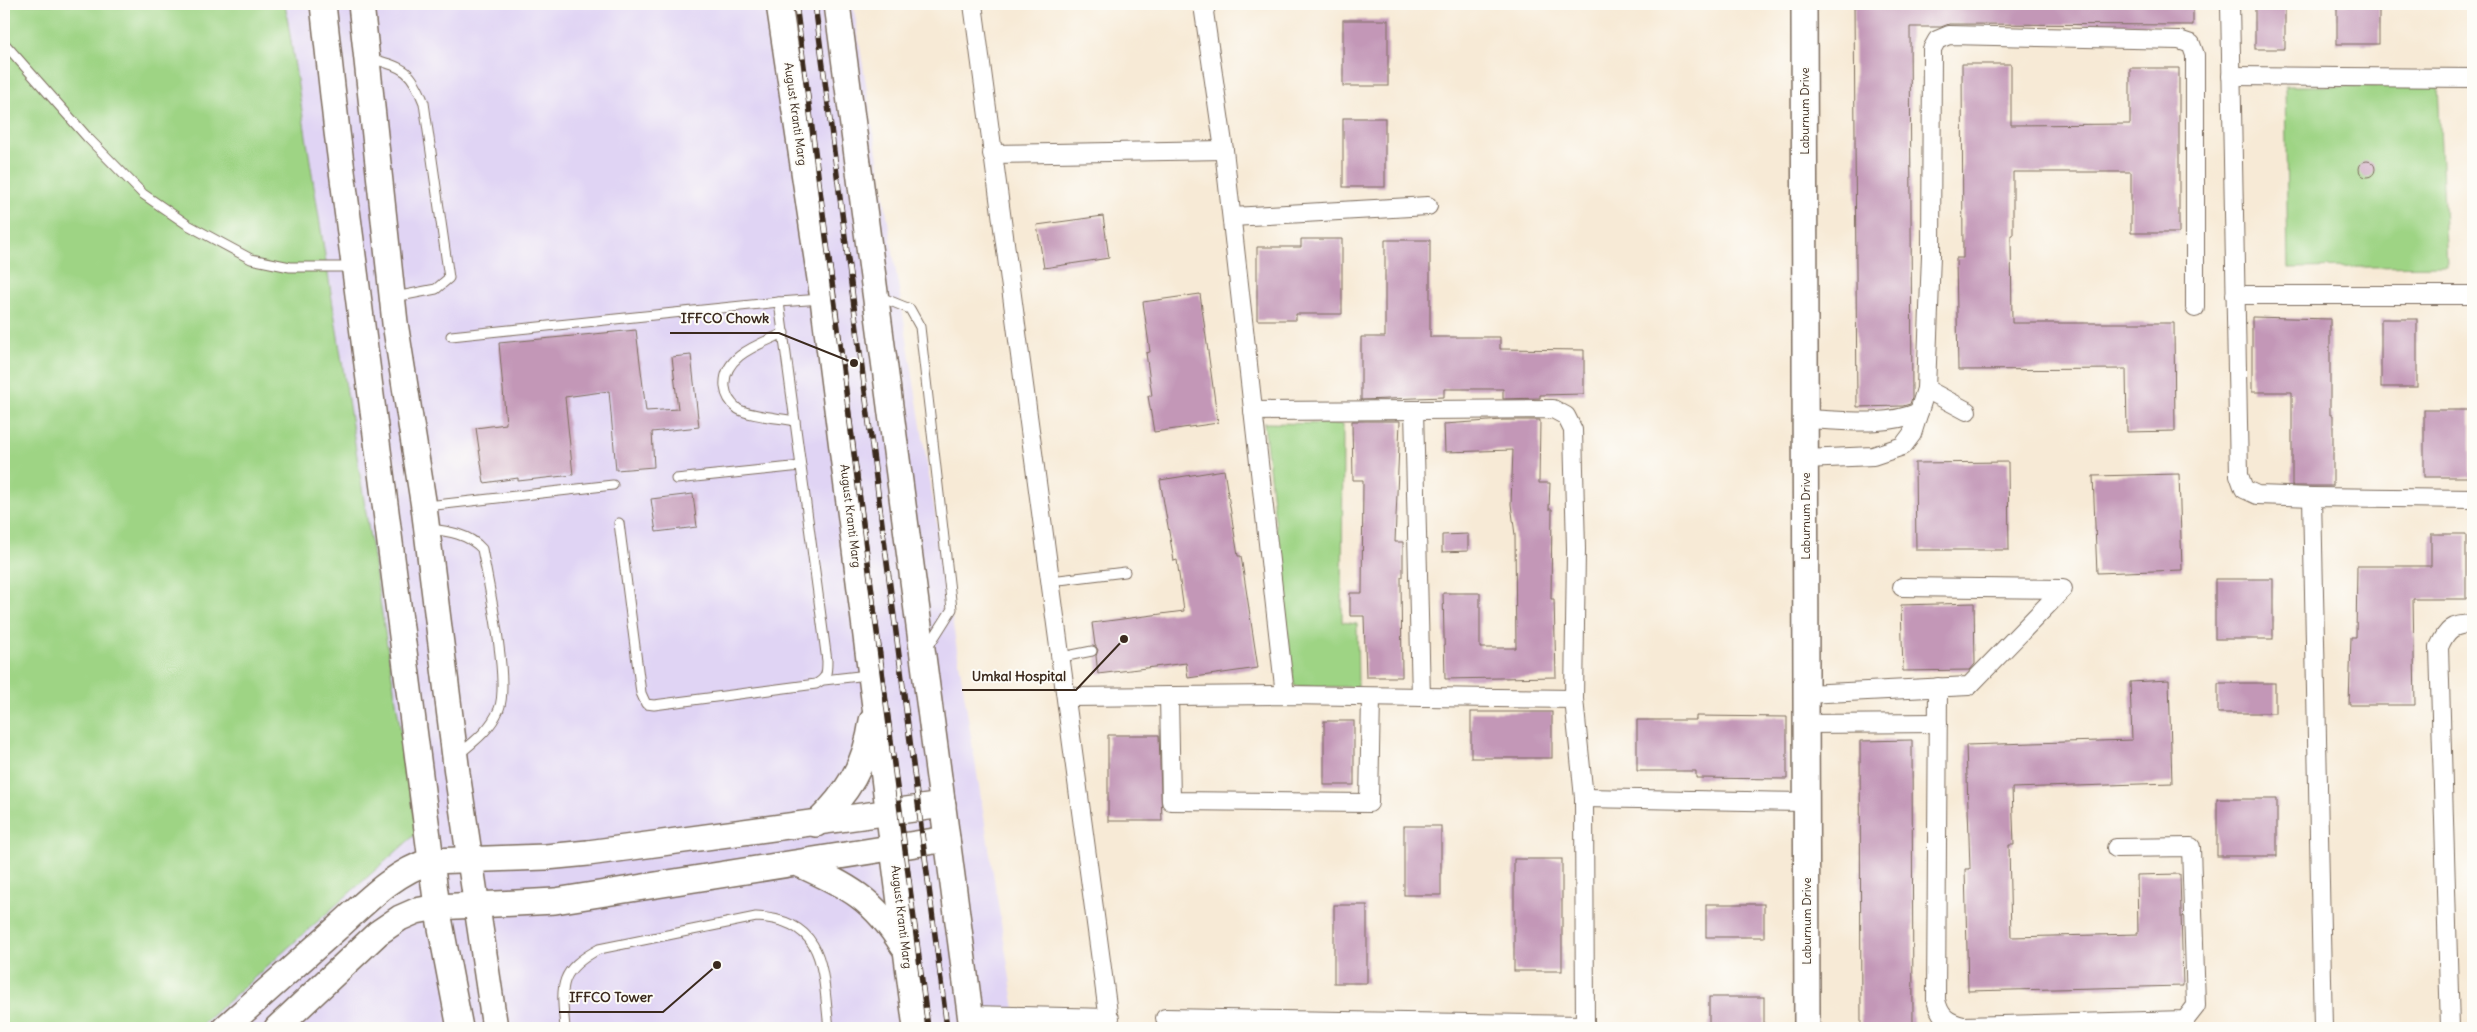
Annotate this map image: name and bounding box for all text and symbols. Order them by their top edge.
street label: August Kranti Marg [781,61,811,167]
street label: Laburnum Drive [1797,67,1812,155]
callout: IFFCO Chowk [670,304,779,333]
text: IFFCO Chowk [681,309,769,327]
street label: August Kranti Marg [837,463,865,569]
street label: Laburnum Drive [1798,472,1813,560]
callout: Umkal Hospital [962,661,1076,690]
text: Umkal Hospital [972,667,1066,685]
street label: August Kranti Marg [888,864,916,970]
street label: Laburnum Drive [1799,877,1814,965]
callout: IFFCO Tower [559,983,663,1012]
text: IFFCO Tower [569,988,653,1006]

